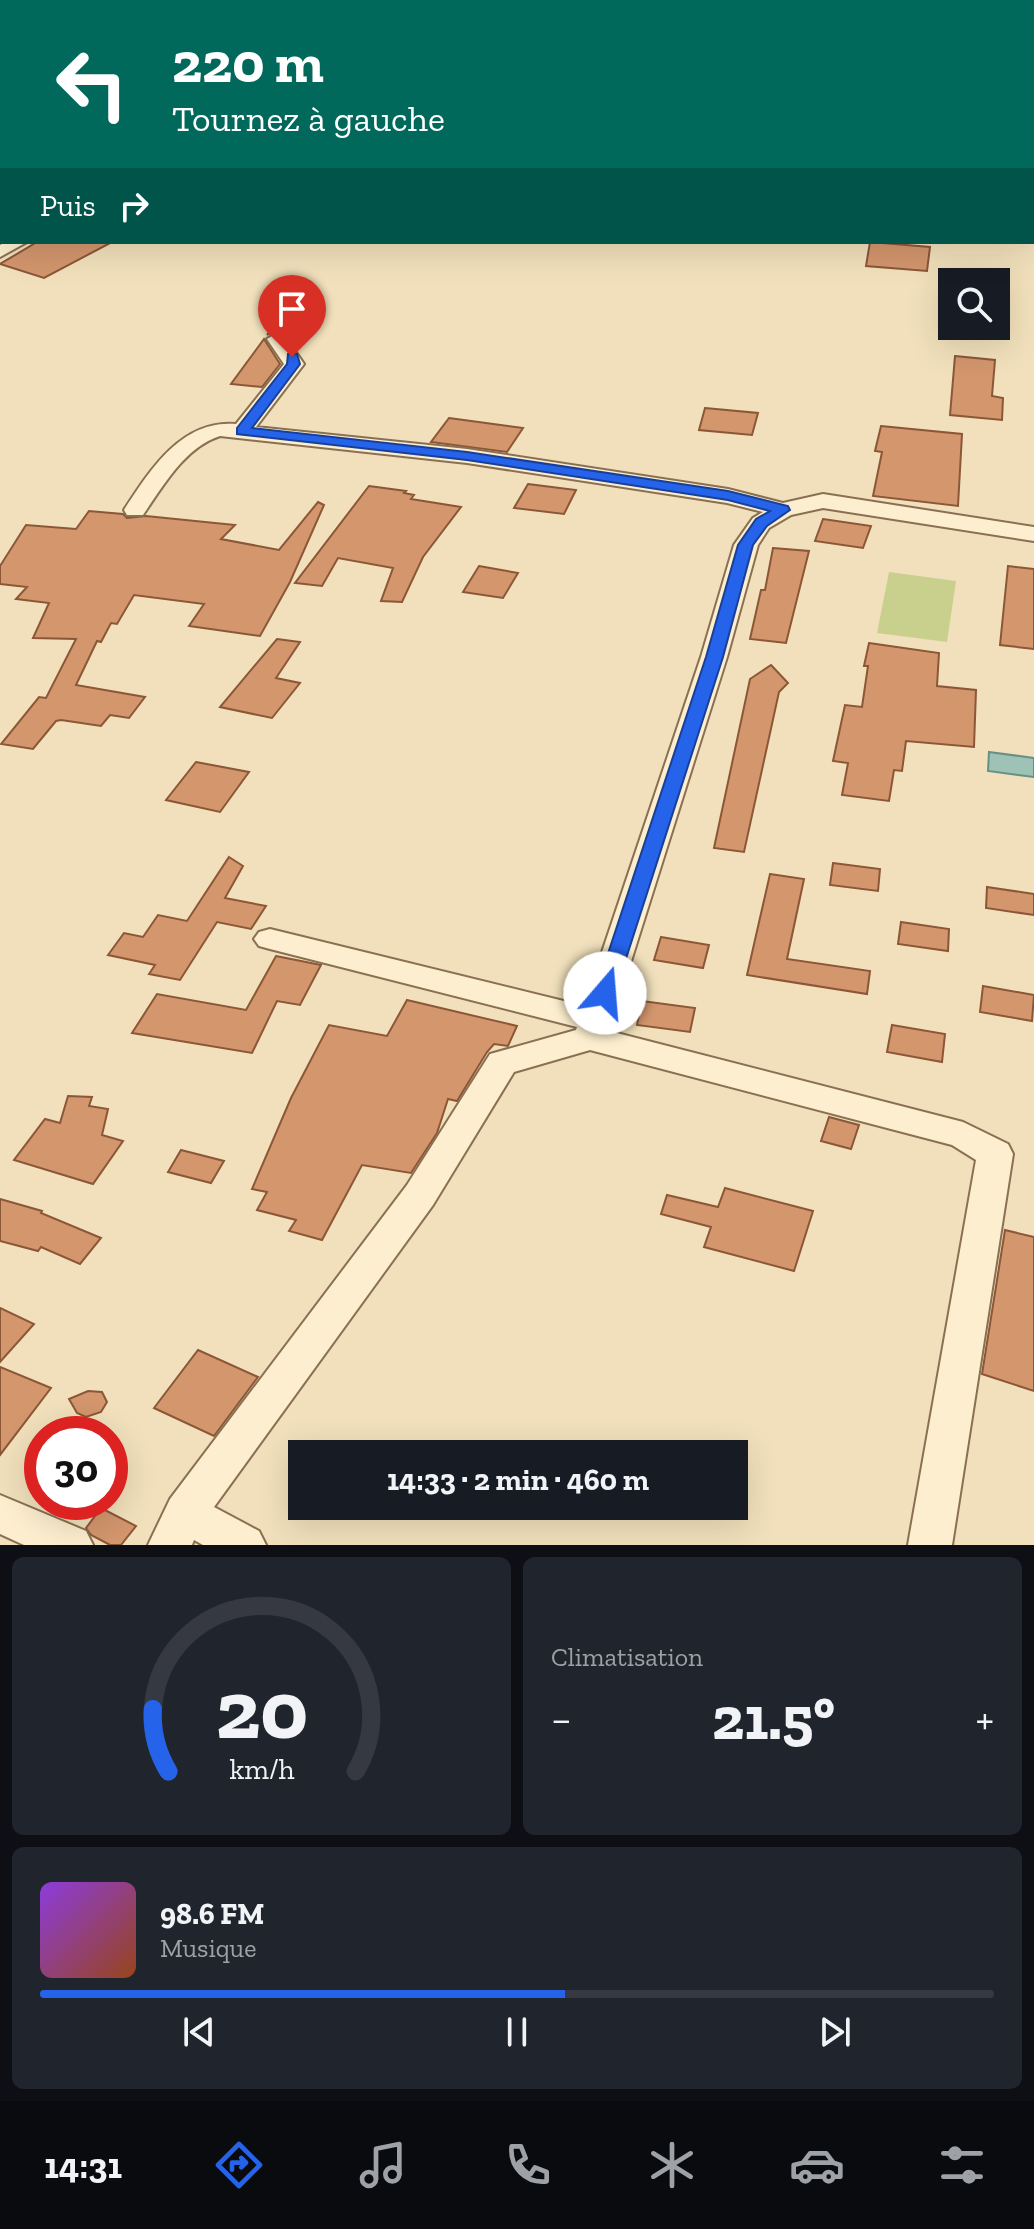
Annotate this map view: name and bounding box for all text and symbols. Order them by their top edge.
text: 220 m [172,29,324,96]
icon: left [40,32,144,136]
text: Tournez à gauche [172,97,445,140]
icon: right [112,184,156,228]
text: Puis [40,188,96,224]
map controls [938,268,1010,340]
button: search [938,268,1010,340]
pin [258,275,326,357]
icon: arrive [270,287,314,331]
position arrow [563,951,647,1035]
speed limit sign: 30 [24,1416,128,1520]
text: 14:33 · 2 min · 460 m [387,1462,649,1498]
text: Climatisation [551,1641,703,1673]
text: 20 [215,1659,308,1759]
text: 21.5° [712,1682,835,1754]
text: − [551,1692,572,1745]
text: + [975,1692,994,1745]
text: km/h [229,1752,294,1786]
text: 98.6 FM [160,1896,264,1932]
text: Musique [160,1932,256,1964]
icon: previous [177,2010,221,2054]
icon: pause [495,2010,539,2054]
icon: next [813,2010,857,2054]
icon: directions [211,2137,267,2193]
icon: music [355,2137,411,2193]
icon: phone [500,2137,556,2193]
icon: climate [644,2137,700,2193]
icon: car [789,2137,845,2193]
icon: filters [934,2137,990,2193]
text: 14:31 [44,2144,122,2187]

